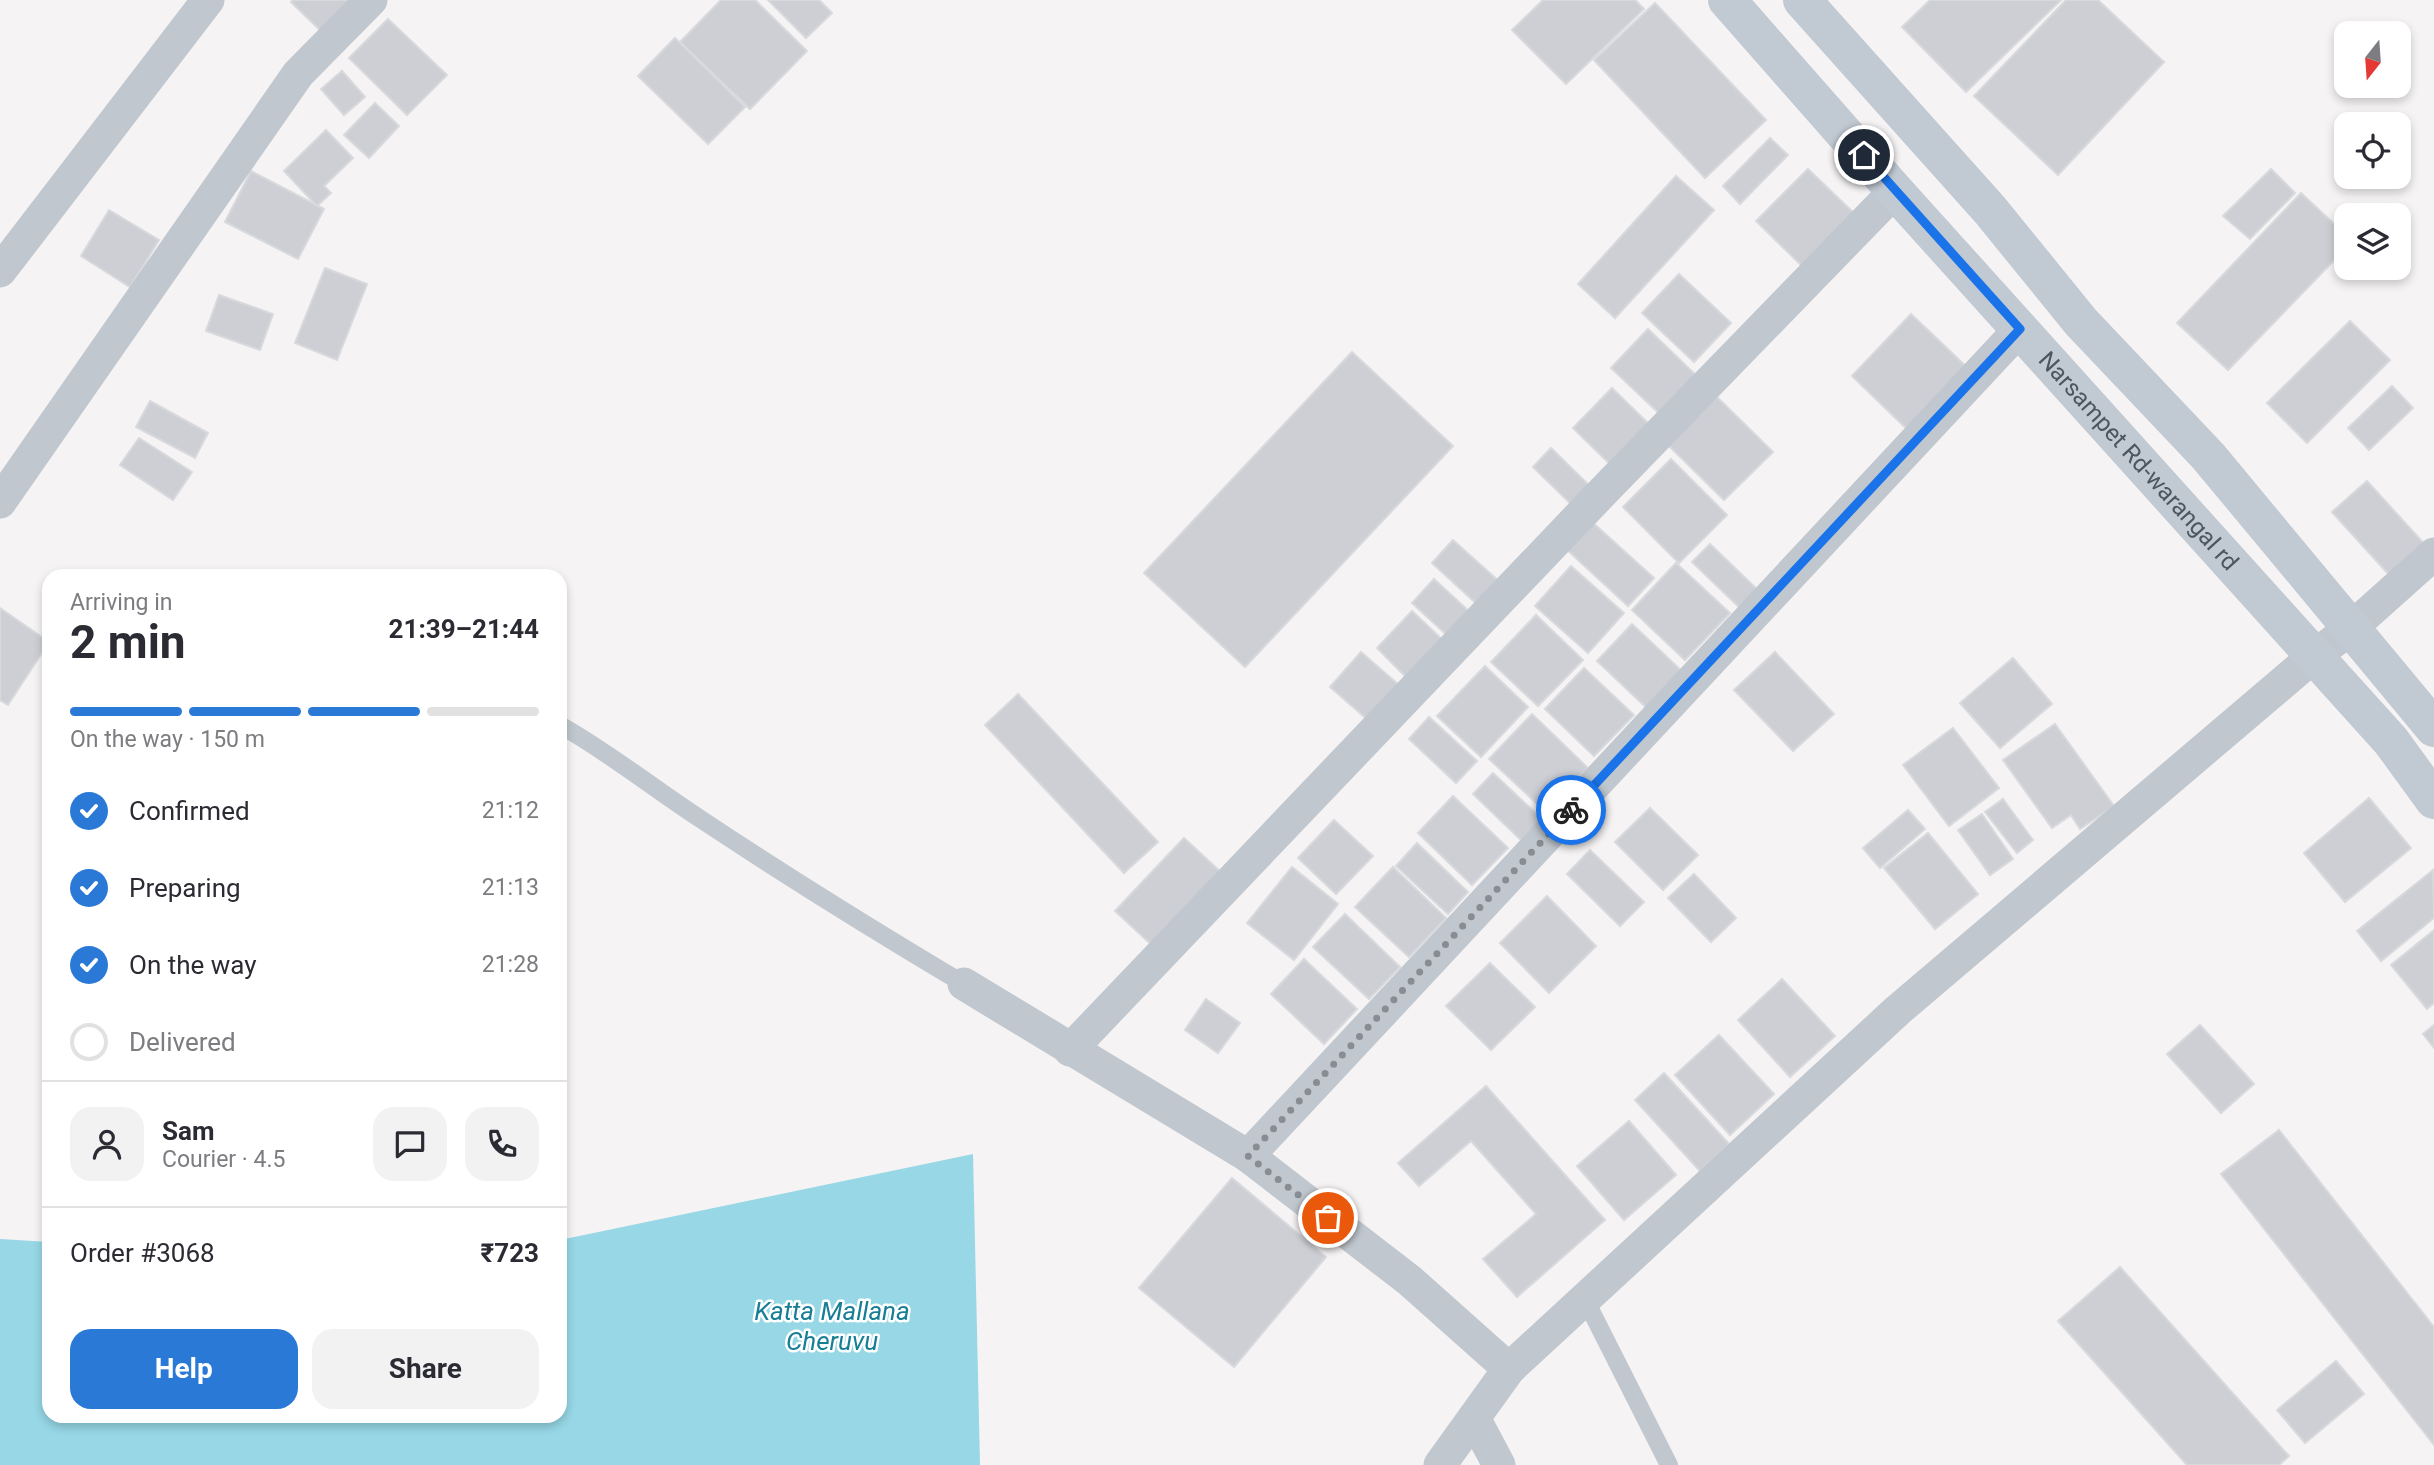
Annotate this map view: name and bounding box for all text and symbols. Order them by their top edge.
north arrow [2334,21,2412,98]
map controls [2334,21,2411,280]
button: locate [2334,112,2411,189]
pin [1834,125,1894,185]
icon: home [1845,136,1883,174]
button: layers [2334,203,2411,280]
street label: Narsampet Rd-warangal rd [2033,346,2244,576]
text: Arriving in [70,589,173,616]
text: 21:39–21:44 [389,614,539,644]
text: 2 min [70,615,186,669]
text: On the way · 150 m [70,726,265,753]
courier [1536,775,1606,845]
icon: bike [1552,791,1590,829]
icon: check [70,792,108,830]
text: Confirmed [129,796,250,826]
text: 21:12 [482,797,539,824]
icon: check [70,869,108,907]
text: Preparing [129,873,241,903]
text: 21:13 [482,874,539,901]
icon: check [70,946,108,984]
text: On the way [129,950,257,980]
text: 21:28 [482,951,539,978]
text: Delivered [129,1027,236,1057]
button: person [70,1107,144,1181]
button: chat [373,1107,447,1181]
button: phone [465,1107,539,1181]
text: Sam [162,1116,214,1146]
text: Courier · 4.5 [162,1146,285,1173]
pin [1298,1188,1358,1248]
icon: bag [1309,1199,1347,1237]
text: Order #3068 [70,1238,215,1268]
text: ₹723 [481,1238,539,1268]
water label: Katta Mallana Cheruvu [754,1296,910,1356]
button: Help [70,1329,298,1409]
button: Share [312,1329,539,1409]

